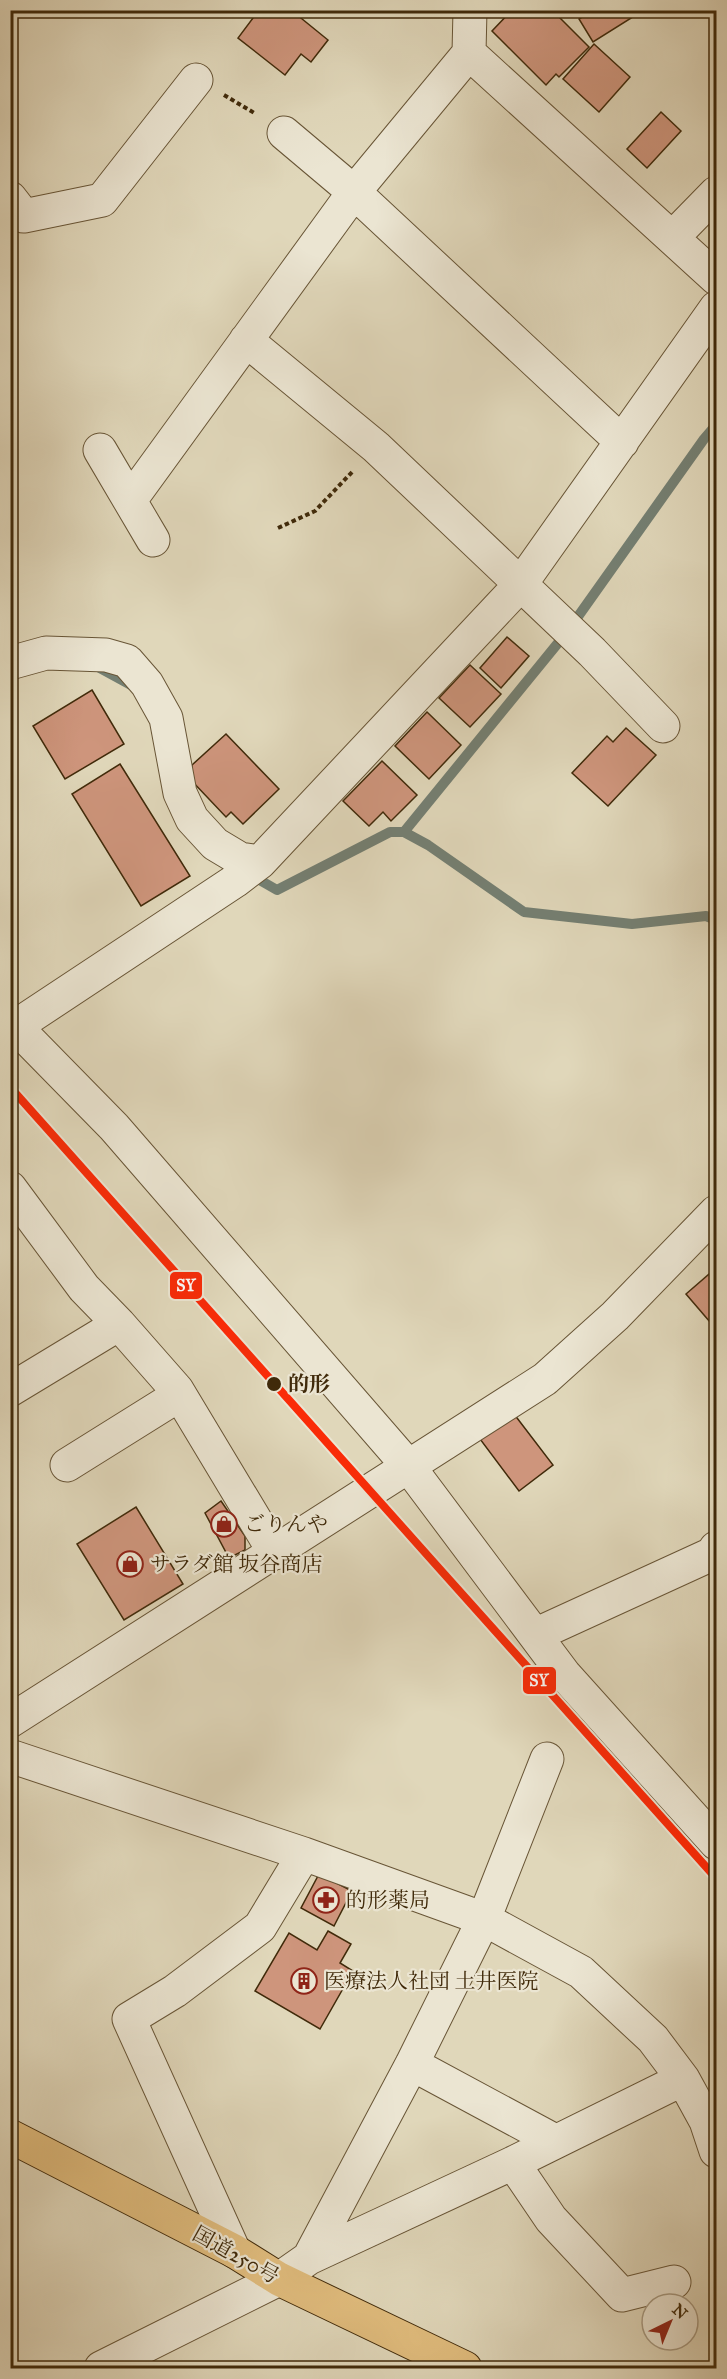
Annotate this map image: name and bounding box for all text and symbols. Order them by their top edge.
line badge: SY [169,1271,203,1300]
text: SY [176,1276,197,1295]
place label: 的形 [288,1371,330,1397]
marker: 的形 [265,1375,283,1393]
shop icon: ごりんや [209,1509,239,1539]
place label: ごりんや [244,1511,328,1537]
shop icon: サラダ館 坂谷商店 [115,1549,145,1579]
place label: サラダ館 坂谷商店 [150,1551,322,1577]
line badge: SY [522,1666,557,1695]
text: SY [529,1671,550,1690]
pharmacy icon: 的形薬局 [311,1885,341,1915]
place label: 的形薬局 [346,1887,430,1913]
building icon: 医療法人社団 土井医院 [289,1966,319,1996]
place label: 医療法人社団 土井医院 [324,1968,539,1994]
street label: 国道250号 [188,2221,284,2289]
north arrow [640,2292,700,2352]
text: N [668,2300,692,2323]

